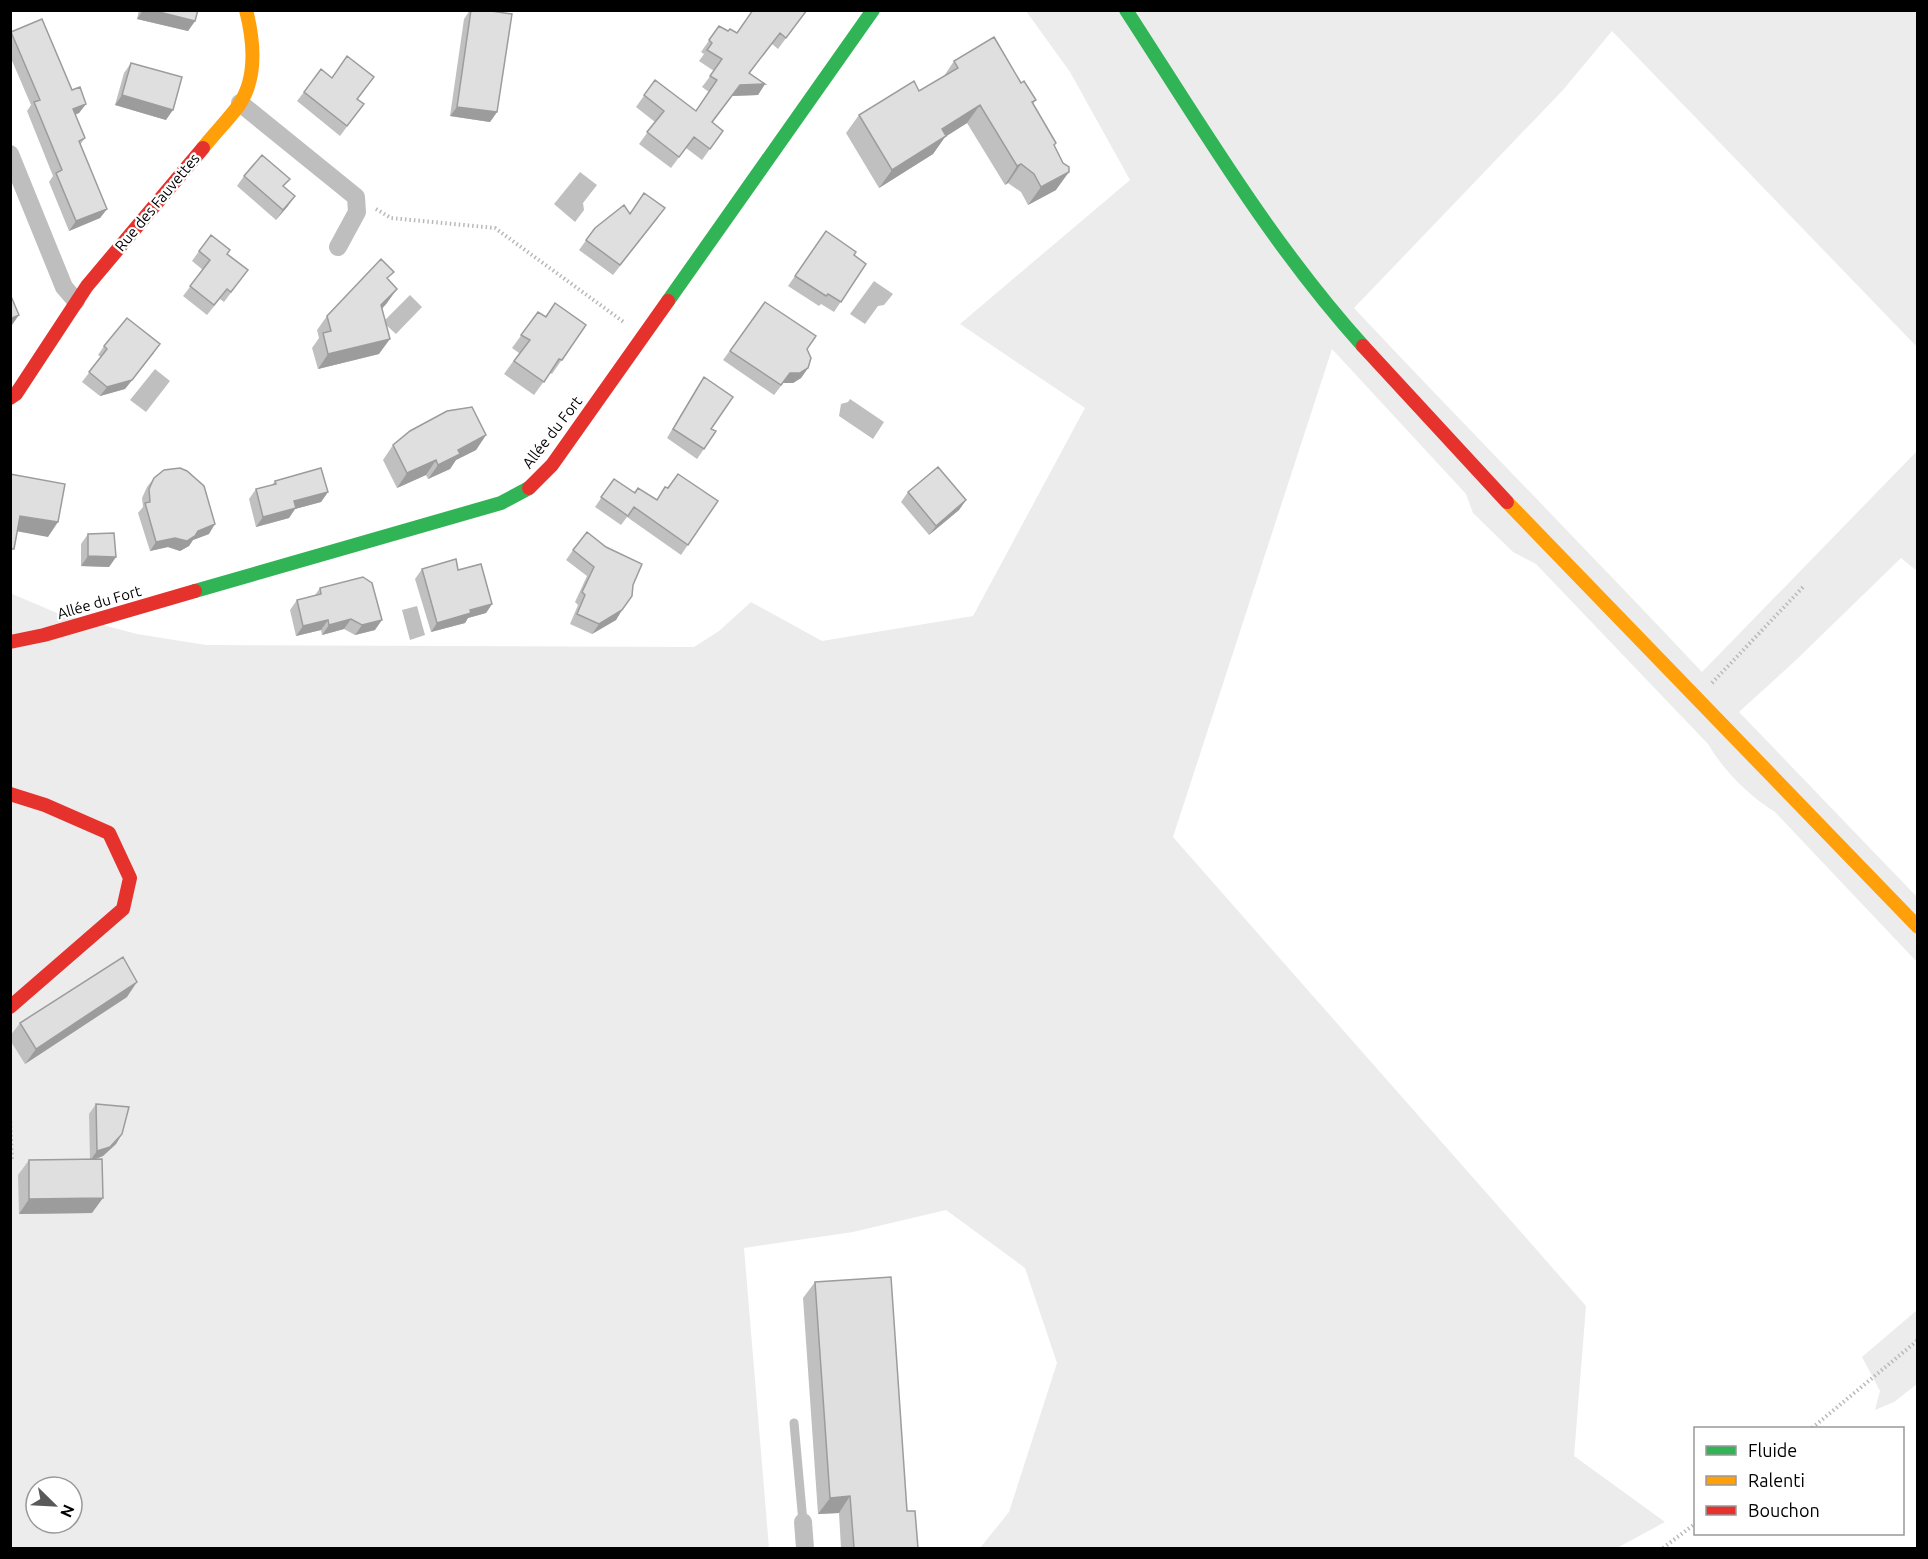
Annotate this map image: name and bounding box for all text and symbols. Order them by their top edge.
street label: Rue des Fauvettes [111,150,203,254]
street label: Allée du Fort [519,393,585,471]
street label: Allée du Fort [55,582,143,622]
legend [1694,1427,1904,1535]
text: Fluide [1748,1440,1797,1460]
text: Ralenti [1748,1470,1805,1490]
north arrow [24,1475,84,1535]
text: Bouchon [1748,1500,1820,1520]
text: N [57,1502,78,1520]

